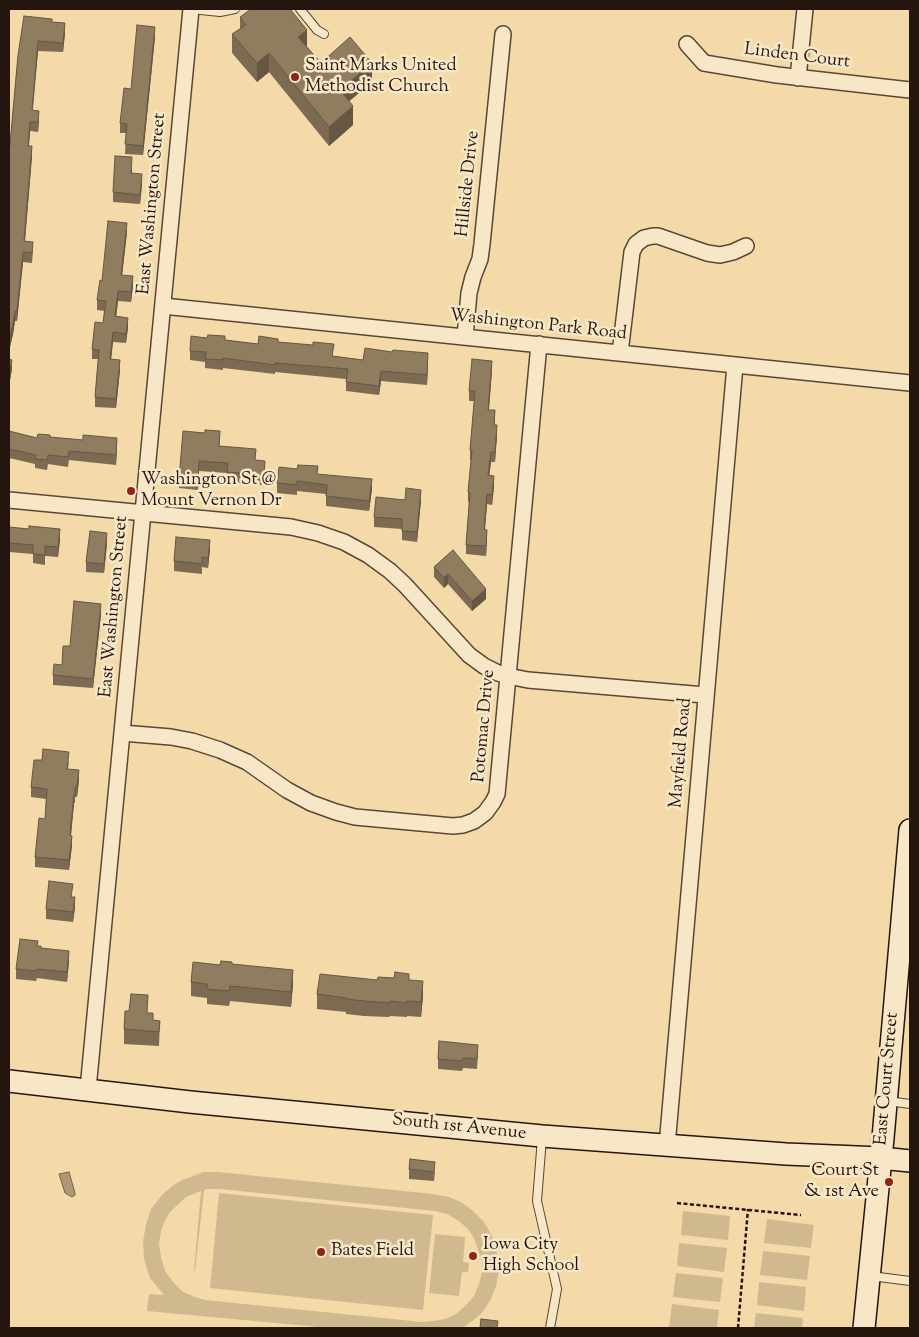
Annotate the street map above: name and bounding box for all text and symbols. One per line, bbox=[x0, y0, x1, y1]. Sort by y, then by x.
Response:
street label: Linden Court bbox=[743, 40, 851, 74]
place label: Saint Marks United Methodist Church bbox=[305, 56, 457, 98]
marker: Saint Marks United Methodist Church bbox=[289, 71, 301, 83]
street label: East Washington Street bbox=[134, 112, 172, 296]
street label: Hillside Drive bbox=[453, 130, 485, 238]
street label: Washington Park Road bbox=[448, 306, 628, 346]
place label: Washington St @ Mount Vernon Dr bbox=[141, 470, 282, 512]
marker: Washington St @ Mount Vernon Dr bbox=[125, 485, 137, 497]
street label: East Washington Street bbox=[96, 515, 134, 699]
street label: Potomac Drive bbox=[469, 669, 501, 783]
street label: Mayfield Road bbox=[666, 697, 698, 809]
street label: East Court Street bbox=[871, 1011, 905, 1147]
street label: South 1st Avenue bbox=[391, 1110, 527, 1146]
place label: Court St & 1st Ave bbox=[804, 1161, 879, 1204]
marker: Court St & 1st Ave bbox=[883, 1176, 895, 1188]
place label: Iowa City High School bbox=[483, 1235, 579, 1278]
place label: Bates Field bbox=[331, 1241, 414, 1263]
marker: Bates Field bbox=[315, 1246, 327, 1258]
marker: Iowa City High School bbox=[467, 1250, 479, 1262]

